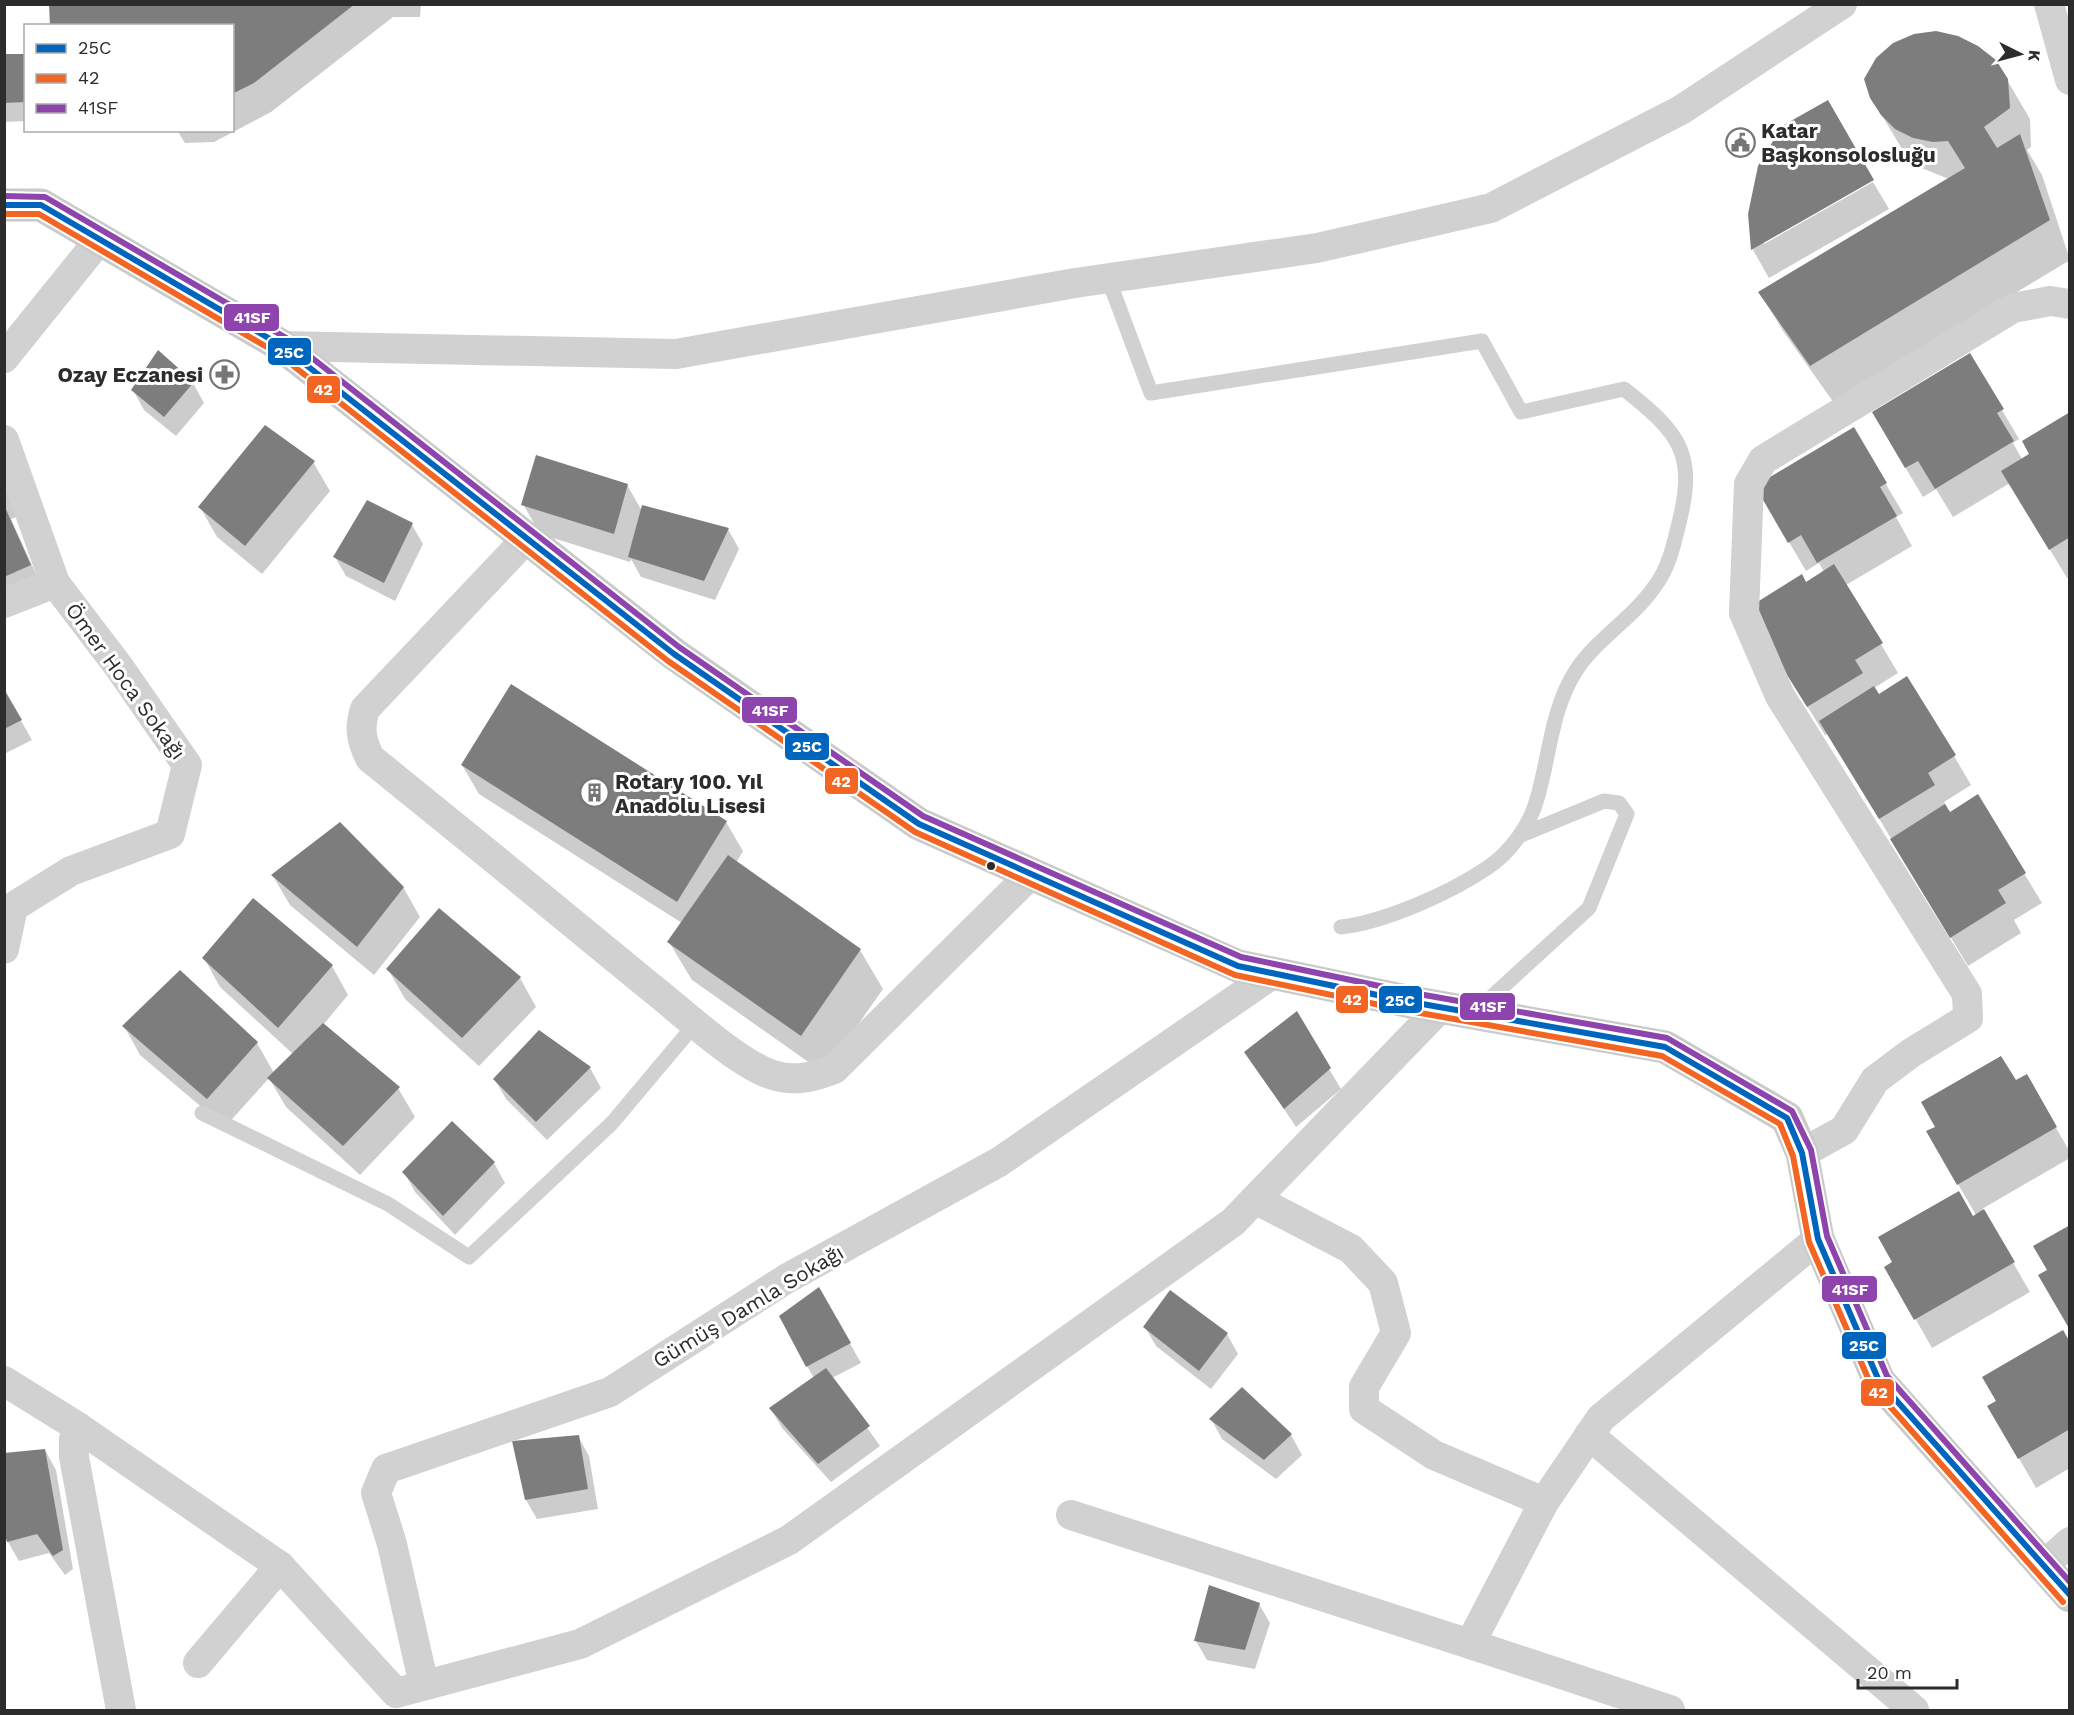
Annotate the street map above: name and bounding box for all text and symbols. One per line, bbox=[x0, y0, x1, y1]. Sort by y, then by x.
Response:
legend bbox=[24, 24, 234, 132]
north arrow bbox=[1990, 24, 2050, 84]
text: 25C bbox=[78, 37, 111, 58]
text: K bbox=[2024, 49, 2044, 62]
text: 42 bbox=[78, 67, 100, 88]
text: 41SF bbox=[78, 97, 118, 118]
place label: Katar Başkonsolosluğu bbox=[1761, 118, 1936, 167]
public building icon: Katar Başkonsolosluğu bbox=[1724, 126, 1756, 158]
line badge: 41SF bbox=[223, 303, 280, 332]
text: 41SF bbox=[234, 308, 271, 327]
line badge: 25C bbox=[267, 337, 312, 366]
text: 25C bbox=[274, 343, 304, 362]
pharmacy icon: Ozay Eczanesi bbox=[208, 358, 240, 390]
place label: Ozay Eczanesi bbox=[57, 362, 203, 387]
line badge: 42 bbox=[306, 375, 341, 404]
text: 42 bbox=[313, 380, 333, 399]
street label: Ömer Hoca Sokağı bbox=[61, 598, 191, 764]
line badge: 41SF bbox=[741, 696, 798, 724]
text: 41SF bbox=[752, 701, 789, 720]
line badge: 25C bbox=[784, 732, 830, 761]
text: 25C bbox=[792, 737, 822, 756]
line badge: 42 bbox=[824, 767, 859, 795]
place label: Rotary 100. Yıl Anadolu Lisesi bbox=[615, 769, 765, 818]
text: 42 bbox=[831, 772, 851, 791]
building icon: Rotary 100. Yıl Anadolu Lisesi bbox=[578, 777, 610, 809]
unlabelled marker bbox=[985, 860, 997, 872]
line badge: 42 bbox=[1335, 985, 1369, 1014]
line badge: 25C bbox=[1378, 985, 1423, 1014]
text: 42 bbox=[1342, 990, 1362, 1009]
text: 25C bbox=[1385, 991, 1415, 1010]
line badge: 41SF bbox=[1459, 992, 1516, 1021]
text: 41SF bbox=[1470, 997, 1507, 1016]
street label: Gümüş Damla Sokağı bbox=[648, 1239, 848, 1373]
line badge: 41SF bbox=[1821, 1275, 1878, 1303]
text: 41SF bbox=[1832, 1280, 1869, 1299]
line badge: 25C bbox=[1841, 1331, 1887, 1360]
text: 25C bbox=[1849, 1336, 1879, 1355]
line badge: 42 bbox=[1860, 1378, 1895, 1407]
text: 42 bbox=[1868, 1383, 1888, 1402]
scale bar bbox=[1858, 1652, 1957, 1690]
text: 20 m bbox=[1867, 1662, 1912, 1683]

